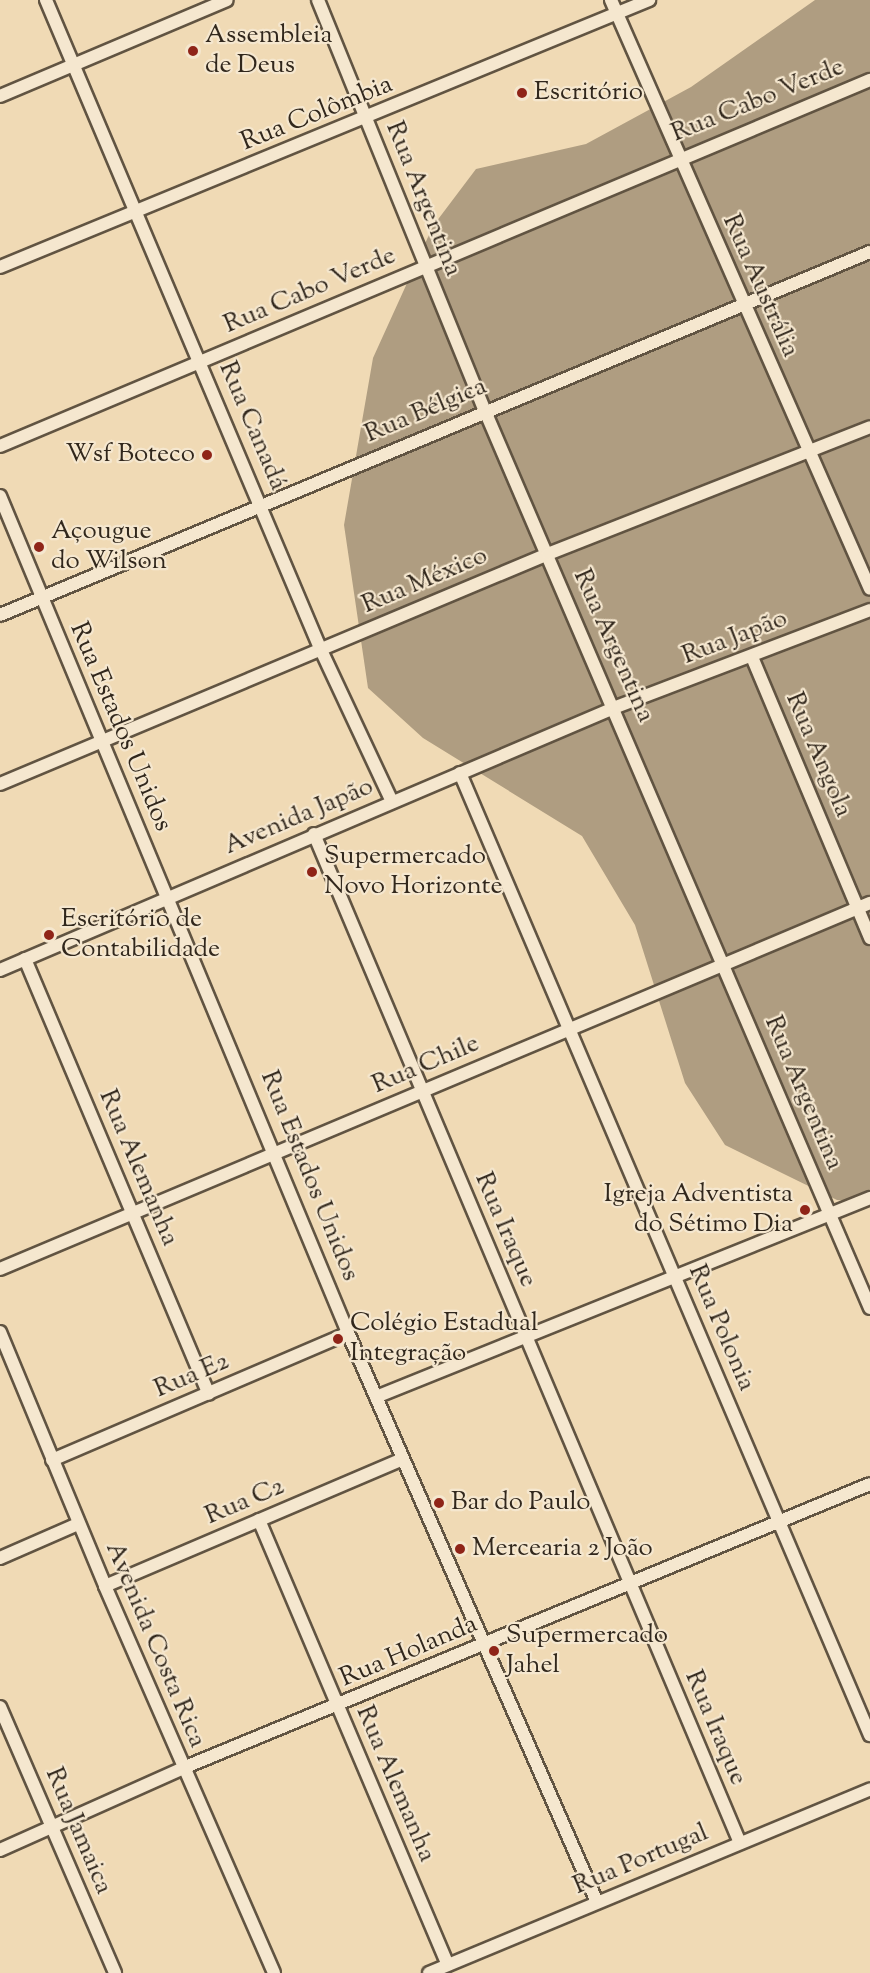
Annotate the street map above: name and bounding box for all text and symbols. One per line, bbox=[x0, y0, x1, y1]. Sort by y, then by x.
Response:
place label: Assembleia de Deus bbox=[205, 20, 332, 82]
marker: Assembleia de Deus bbox=[186, 44, 200, 58]
street label: Rua Cabo Verde bbox=[667, 52, 849, 150]
street label: Rua Colômbia bbox=[237, 69, 397, 159]
place label: Escritório bbox=[534, 77, 643, 109]
marker: Escritório bbox=[515, 86, 529, 100]
street label: Rua Argentina bbox=[378, 117, 468, 281]
street label: Rua Austrália bbox=[715, 210, 805, 362]
street label: Rua Cabo Verde bbox=[219, 241, 401, 341]
street label: Rua Canadá bbox=[211, 357, 293, 495]
street label: Rua Bélgica bbox=[360, 371, 492, 451]
place label: Wsf Boteco bbox=[65, 439, 195, 471]
marker: Wsf Boteco bbox=[200, 448, 214, 462]
place label: Açougue do Wilson bbox=[51, 516, 167, 578]
marker: Açougue do Wilson bbox=[32, 540, 46, 554]
street label: Rua México bbox=[358, 541, 492, 621]
street label: Rua Argentina bbox=[565, 565, 661, 727]
street label: Rua Japão bbox=[678, 604, 792, 672]
street label: Rua Estados Unidos bbox=[62, 618, 178, 836]
street label: Rua Angola bbox=[778, 688, 858, 822]
street label: Avenida Japão bbox=[220, 772, 378, 862]
place label: Supermercado Novo Horizonte bbox=[324, 841, 503, 903]
marker: Supermercado Novo Horizonte bbox=[305, 865, 319, 879]
place label: Escritório de Contabilidade bbox=[61, 904, 220, 966]
marker: Escritório de Contabilidade bbox=[42, 928, 56, 942]
street label: Rua Argentina bbox=[757, 1011, 849, 1175]
street label: Rua Chile bbox=[368, 1029, 484, 1101]
street label: Rua Estados Unidos bbox=[253, 1066, 365, 1286]
street label: Rua Alemanha bbox=[91, 1085, 185, 1251]
street label: Rua Iraque bbox=[467, 1168, 543, 1292]
place label: Igreja Adventista do Sétimo Dia bbox=[604, 1179, 793, 1240]
marker: Igreja Adventista do Sétimo Dia bbox=[798, 1203, 812, 1217]
street label: Rua Polonia bbox=[680, 1260, 762, 1396]
place label: Colégio Estadual Integração bbox=[350, 1308, 538, 1370]
marker: Colégio Estadual Integração bbox=[331, 1332, 345, 1346]
street label: Rua E2 bbox=[150, 1346, 234, 1406]
street label: Rua C2 bbox=[201, 1471, 289, 1533]
place label: Bar do Paulo bbox=[451, 1487, 591, 1519]
marker: Bar do Paulo bbox=[432, 1496, 446, 1510]
place label: Mercearia 2 João bbox=[472, 1533, 653, 1565]
street label: Avenida Costa Rica bbox=[98, 1538, 212, 1752]
marker: Mercearia 2 João bbox=[453, 1542, 467, 1556]
street label: Rua Holanda bbox=[336, 1609, 482, 1695]
place label: Supermercado Jahel bbox=[506, 1620, 668, 1682]
marker: Supermercado Jahel bbox=[487, 1644, 501, 1658]
street label: Rua Iraque bbox=[677, 1666, 753, 1790]
street label: Rua Alemanha bbox=[348, 1701, 442, 1867]
street label: Rua Jamaica bbox=[37, 1763, 119, 1899]
street label: Rua Portugal bbox=[569, 1818, 713, 1902]

